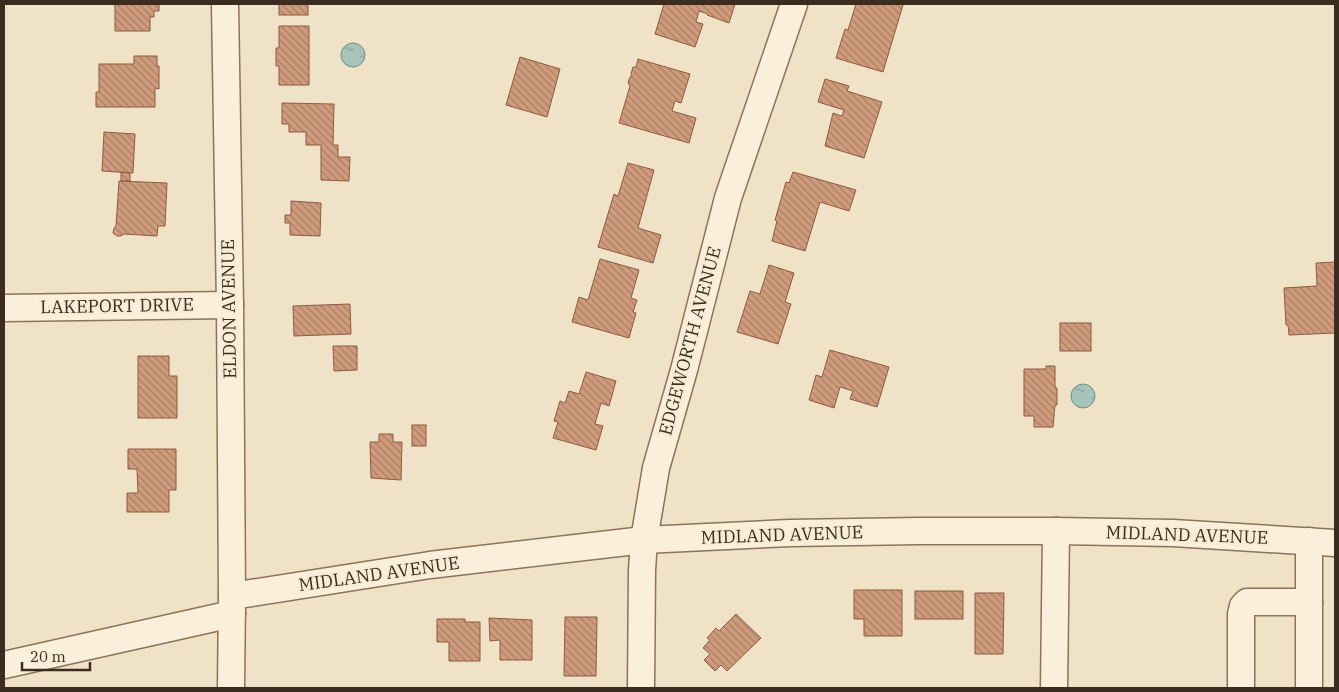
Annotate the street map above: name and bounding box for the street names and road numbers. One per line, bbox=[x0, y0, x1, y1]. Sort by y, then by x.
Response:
street label: ELDON AVENUE bbox=[216, 239, 241, 379]
street label: EDGEWORTH AVENUE bbox=[653, 244, 726, 438]
street label: LAKEPORT DRIVE bbox=[40, 293, 194, 318]
street label: MIDLAND AVENUE bbox=[700, 520, 864, 549]
street label: MIDLAND AVENUE bbox=[1105, 520, 1269, 549]
street label: MIDLAND AVENUE bbox=[297, 551, 461, 596]

